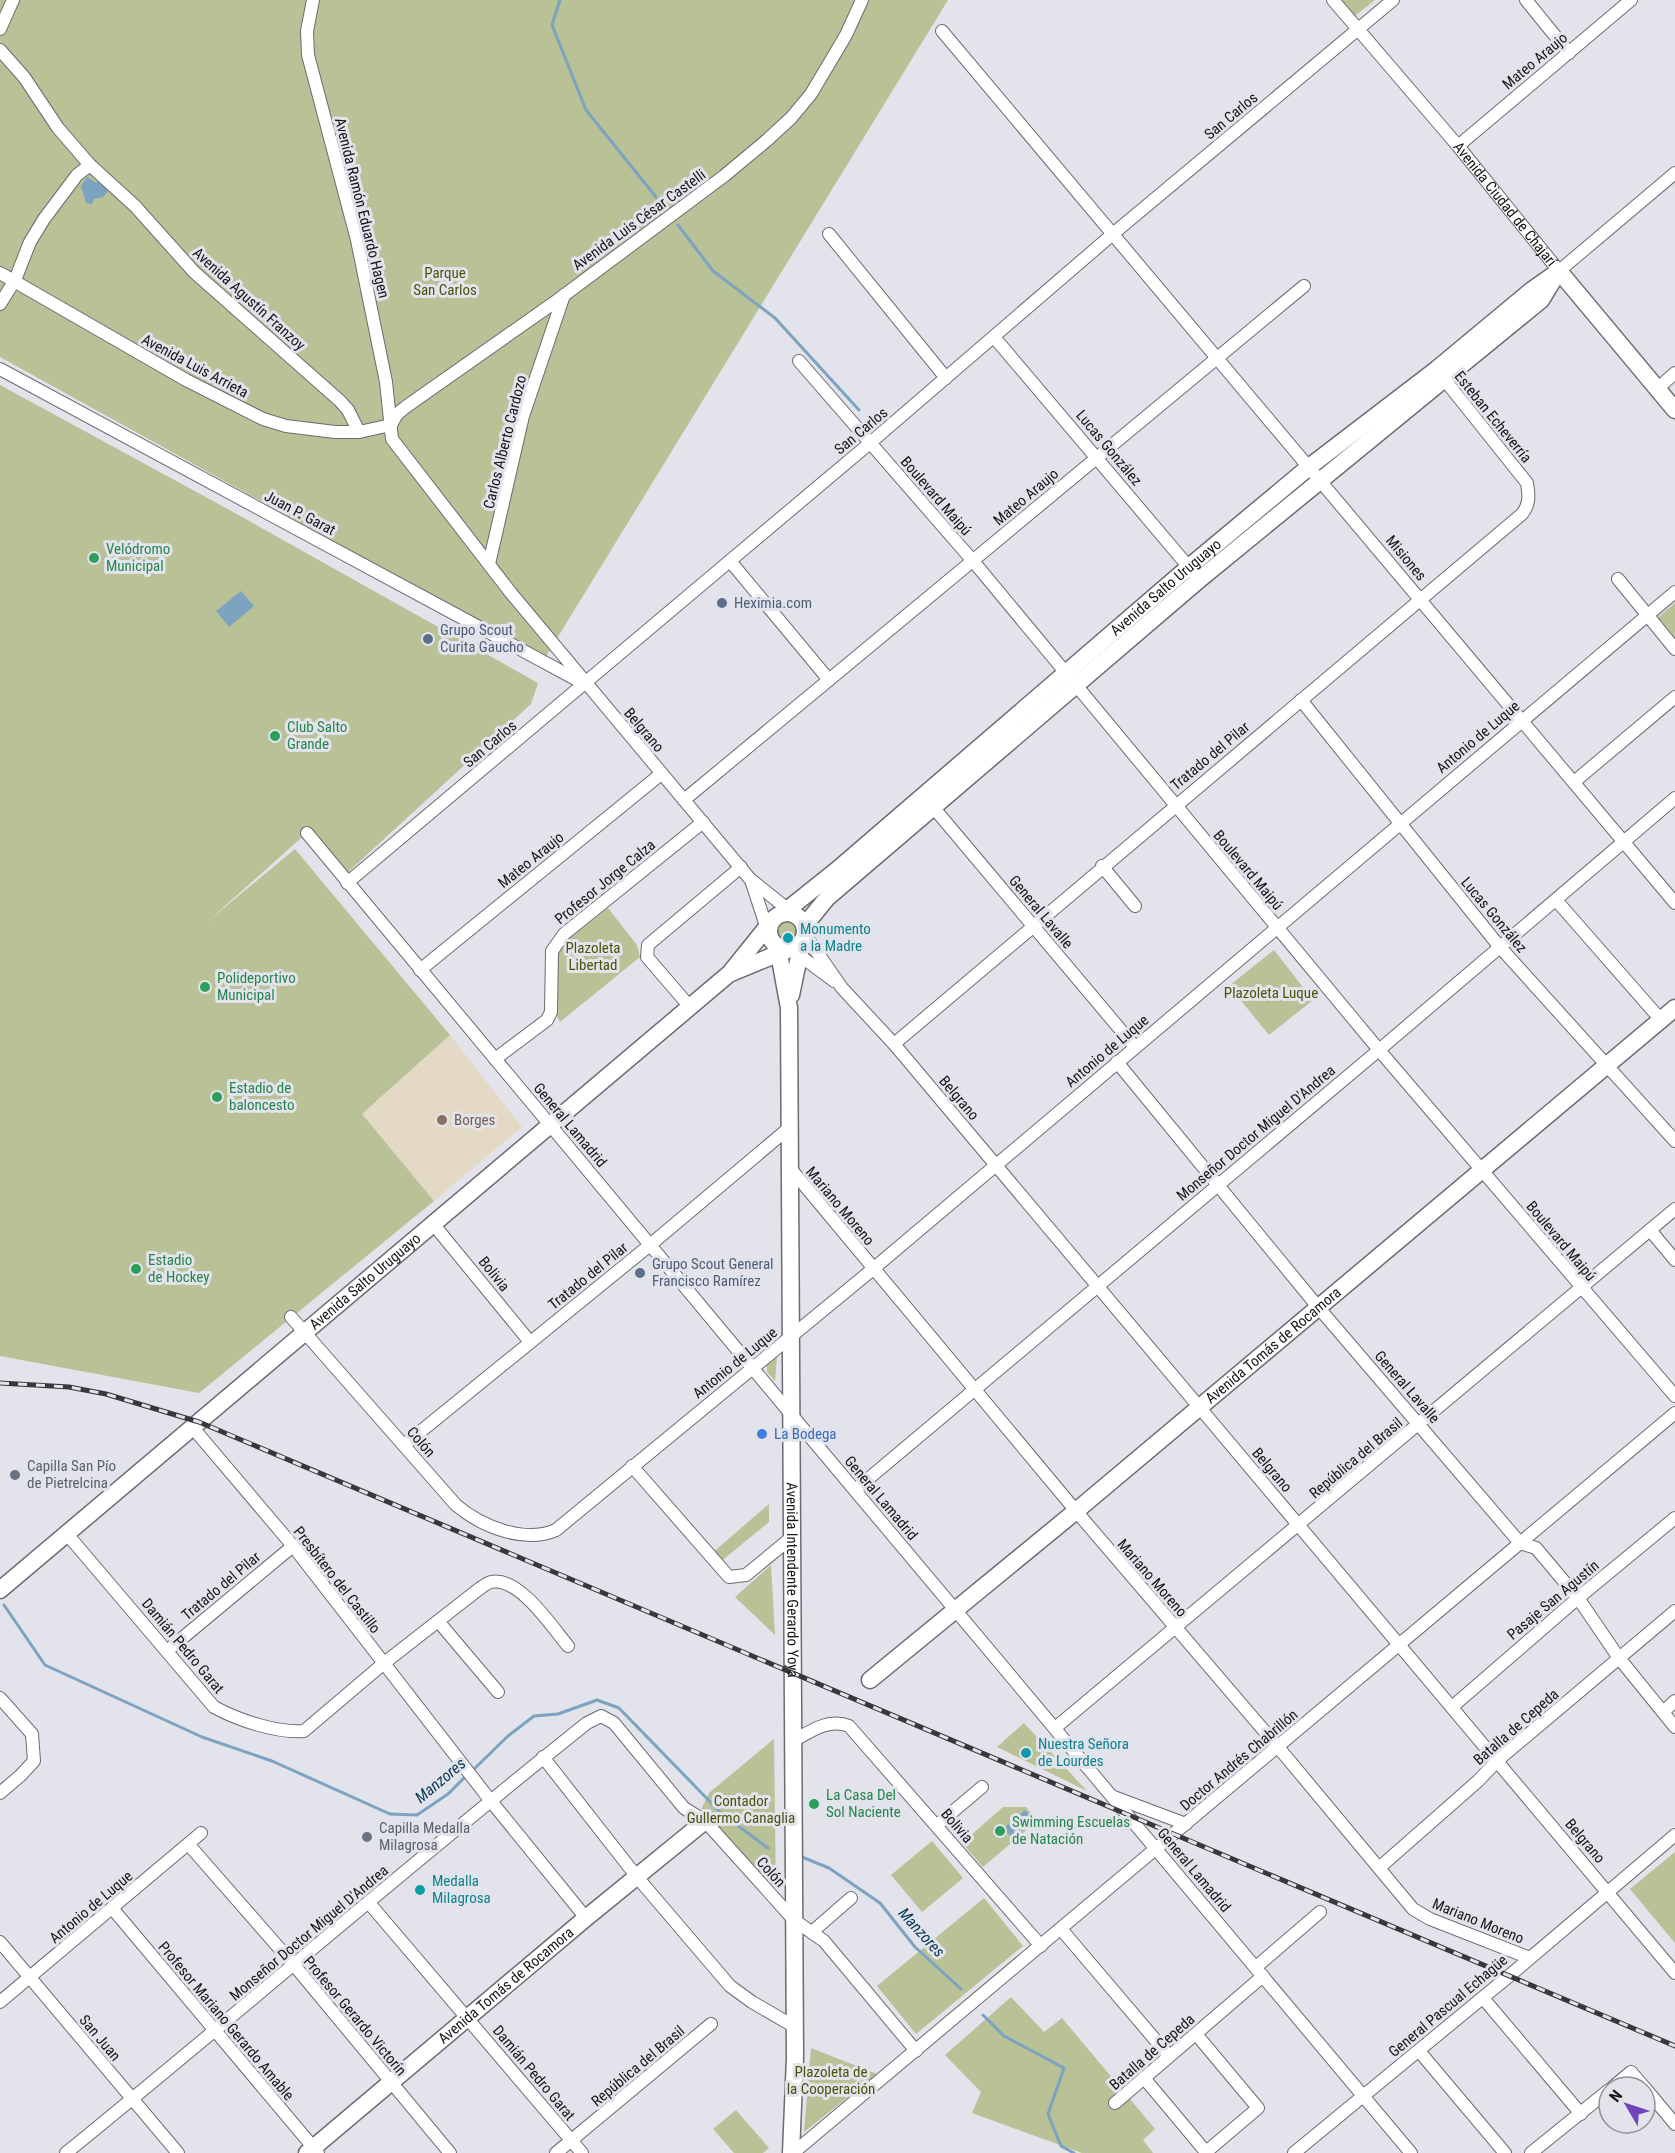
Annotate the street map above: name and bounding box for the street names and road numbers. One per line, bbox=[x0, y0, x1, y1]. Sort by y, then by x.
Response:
street label: Mateo Araujo bbox=[1499, 29, 1571, 93]
street label: San Carlos bbox=[1201, 89, 1261, 143]
street label: Avenida Ramón Eduardo Hagen bbox=[331, 116, 393, 300]
street label: Avenida Ciudad de Chajarí bbox=[1449, 138, 1562, 271]
street label: Avenida Luis César Castelli bbox=[569, 166, 709, 274]
street label: Avenida Agustín Franzoy bbox=[189, 244, 309, 354]
street label: Avenida Luis Arrieta bbox=[139, 330, 251, 402]
street label: Esteban Echeverría bbox=[1451, 368, 1535, 466]
street label: Carlos Alberto Cardozo bbox=[480, 373, 530, 511]
street label: San Carlos bbox=[831, 404, 891, 458]
street label: Lucas González bbox=[1072, 407, 1146, 489]
street label: Boulevard Maipú bbox=[897, 453, 975, 539]
street label: Mateo Araujo bbox=[990, 465, 1062, 529]
street label: Juan P. Garat bbox=[261, 487, 339, 539]
street label: Misiones bbox=[1382, 532, 1430, 584]
street label: Avenida Salto Uruguayo bbox=[1107, 535, 1225, 640]
street label: Antonio de Luque bbox=[1433, 697, 1523, 777]
street label: Belgrano bbox=[620, 704, 668, 756]
street label: San Carlos bbox=[460, 717, 520, 771]
street label: Tratado del Pilar bbox=[1167, 718, 1253, 794]
street label: Boulevard Maipú bbox=[1209, 826, 1287, 914]
street label: Mateo Araujo bbox=[495, 828, 567, 892]
street label: Profesor Jorge Calza bbox=[551, 836, 659, 928]
street label: General Lavalle bbox=[1005, 872, 1077, 952]
street label: Lucas González bbox=[1457, 874, 1531, 956]
street label: Antonio de Luque bbox=[1062, 1011, 1152, 1091]
street label: Monseñor Doctor Miguel D'Andrea bbox=[1173, 1061, 1339, 1205]
street label: Belgrano bbox=[935, 1072, 983, 1124]
street label: General Lamadrid bbox=[530, 1079, 610, 1171]
street label: Mariano Moreno bbox=[802, 1163, 878, 1249]
street label: Boulevard Maipú bbox=[1522, 1197, 1600, 1285]
street label: Avenida Salto Uruguayo bbox=[306, 1229, 424, 1333]
street label: Tratado del Pilar bbox=[545, 1238, 632, 1314]
street label: Bolivia bbox=[475, 1253, 513, 1295]
street label: Avenida Tomás de Rocamora bbox=[1202, 1283, 1345, 1407]
street label: Antonio de Luque bbox=[689, 1324, 781, 1402]
street label: General Lavalle bbox=[1371, 1347, 1443, 1427]
street label: República del Brasil bbox=[1306, 1414, 1406, 1502]
street label: Colón bbox=[403, 1423, 439, 1461]
street label: Belgrano bbox=[1248, 1444, 1296, 1496]
street label: General Lamadrid bbox=[841, 1452, 921, 1544]
street label: Avenida Intendente Gerardo Yoya bbox=[783, 1482, 802, 1678]
street label: Presbítero del Castillo bbox=[290, 1523, 384, 1637]
street label: Mariano Moreno bbox=[1113, 1535, 1191, 1621]
street label: Tratado del Pilar bbox=[178, 1548, 264, 1624]
street label: Pasaje San Agustín bbox=[1503, 1556, 1603, 1644]
street label: Damián Pedro Garat bbox=[138, 1595, 228, 1697]
street label: Batalla de Cepeda bbox=[1470, 1685, 1562, 1769]
street label: Doctor Andrés Chabrillón bbox=[1177, 1706, 1301, 1814]
street label: Bolivia bbox=[937, 1805, 977, 1847]
street label: Belgrano bbox=[1561, 1815, 1609, 1867]
street label: General Lamadrid bbox=[1154, 1824, 1234, 1916]
street label: Colón bbox=[753, 1853, 789, 1891]
street label: Monseñor Doctor Miguel D'Andrea bbox=[226, 1861, 392, 2005]
street label: Antonio de Luque bbox=[46, 1867, 136, 1947]
street label: Mariano Moreno bbox=[1430, 1894, 1526, 1948]
street label: Avenida Tomás de Rocamora bbox=[434, 1923, 577, 2048]
street label: Profesor Mariano Gerardo Amable bbox=[154, 1938, 298, 2104]
street label: General Pascual Echagüe bbox=[1385, 1951, 1511, 2061]
street label: Profesor Gerardo Victorín bbox=[300, 1953, 410, 2079]
street label: Batalla de Cepeda bbox=[1106, 2010, 1198, 2094]
street label: San Juan bbox=[76, 2011, 124, 2065]
street label: Damián Pedro Garat bbox=[489, 2022, 579, 2124]
street label: República del Brasil bbox=[588, 2022, 688, 2110]

